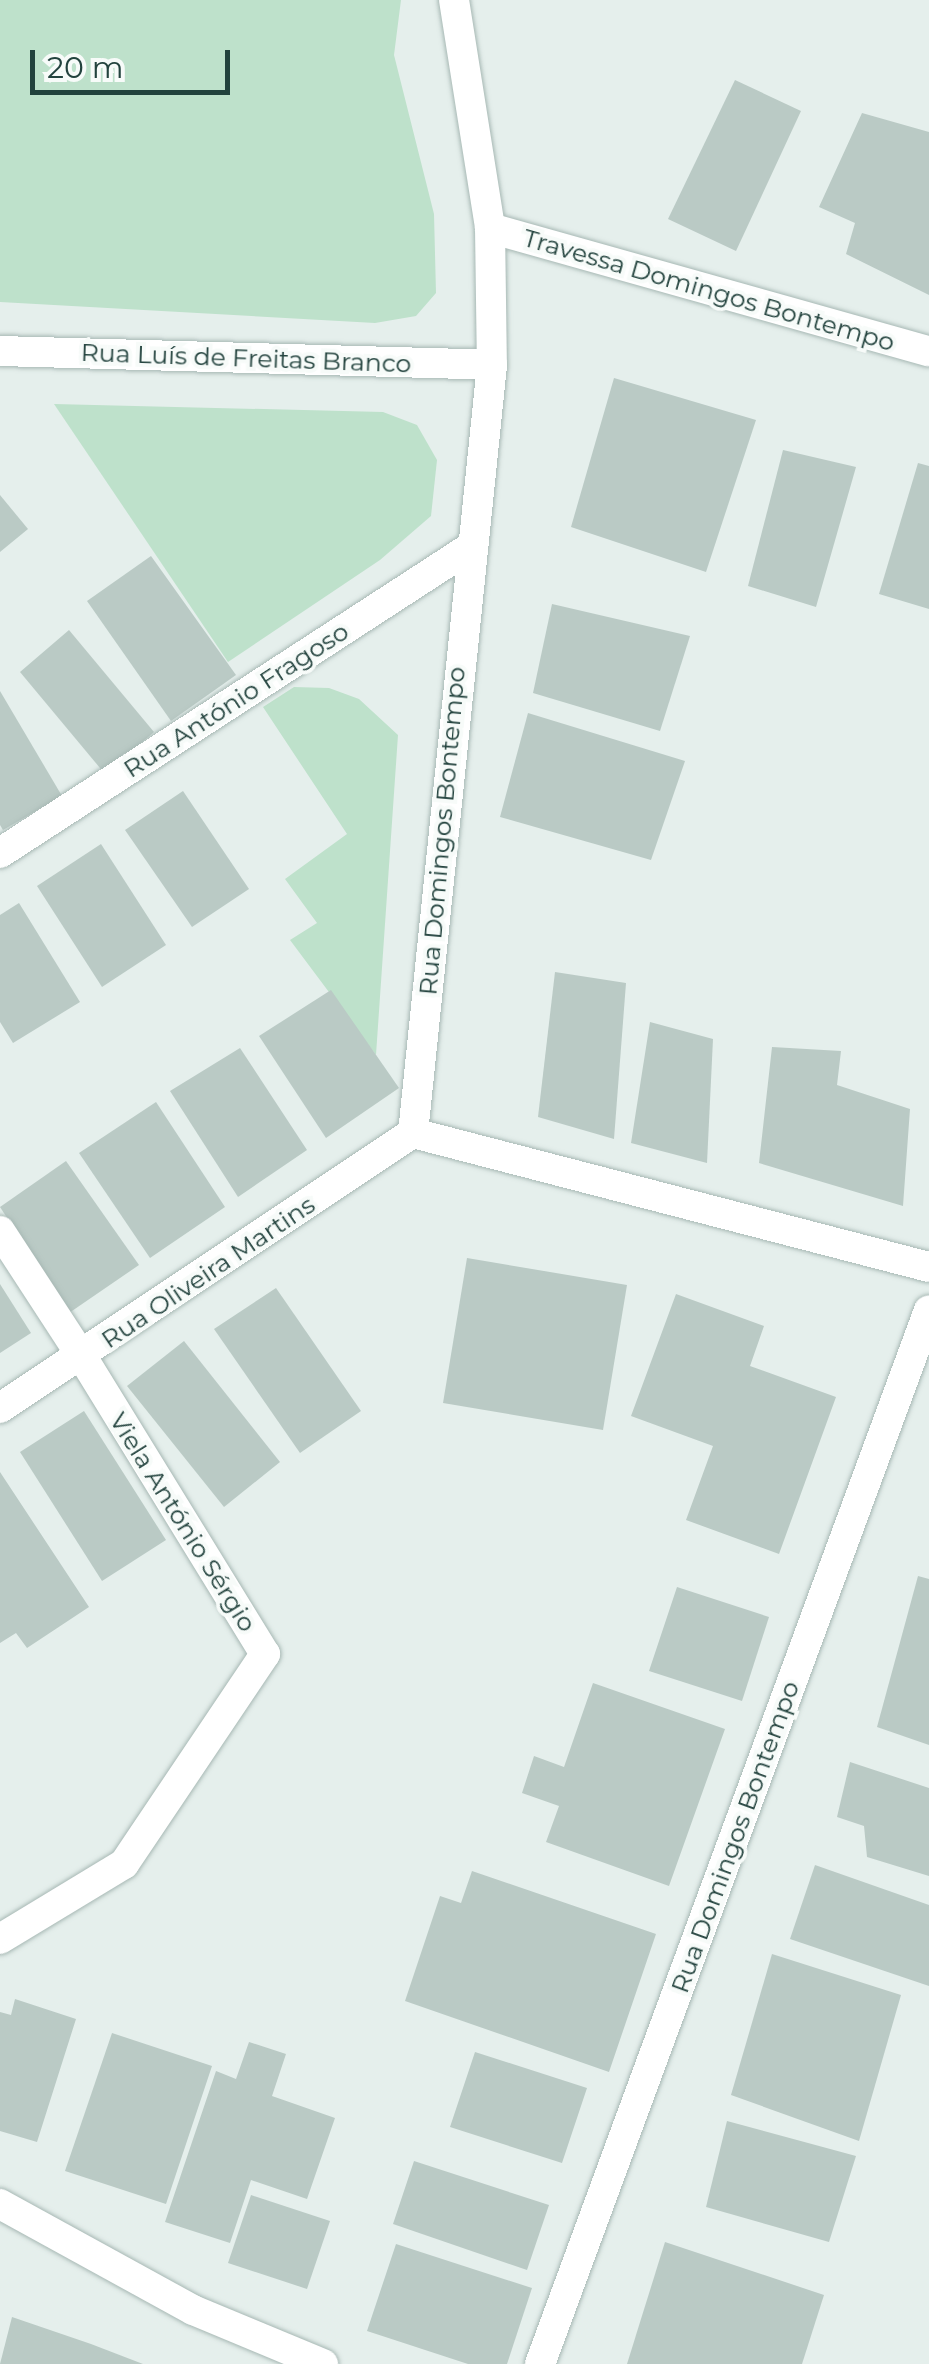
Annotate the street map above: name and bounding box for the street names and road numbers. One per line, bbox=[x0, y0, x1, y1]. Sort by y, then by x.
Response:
street label: Travessa Domingos Bontempo bbox=[520, 223, 898, 357]
street label: Rua Luís de Freitas Branco bbox=[80, 337, 412, 379]
street label: Rua António Fragoso bbox=[118, 616, 354, 784]
street label: Rua Domingos Bontempo bbox=[413, 666, 471, 996]
street label: Rua Oliveira Martins bbox=[96, 1189, 320, 1355]
street label: Viela António Sérgio bbox=[103, 1407, 263, 1637]
street label: Rua Domingos Bontempo bbox=[665, 1677, 805, 1997]

